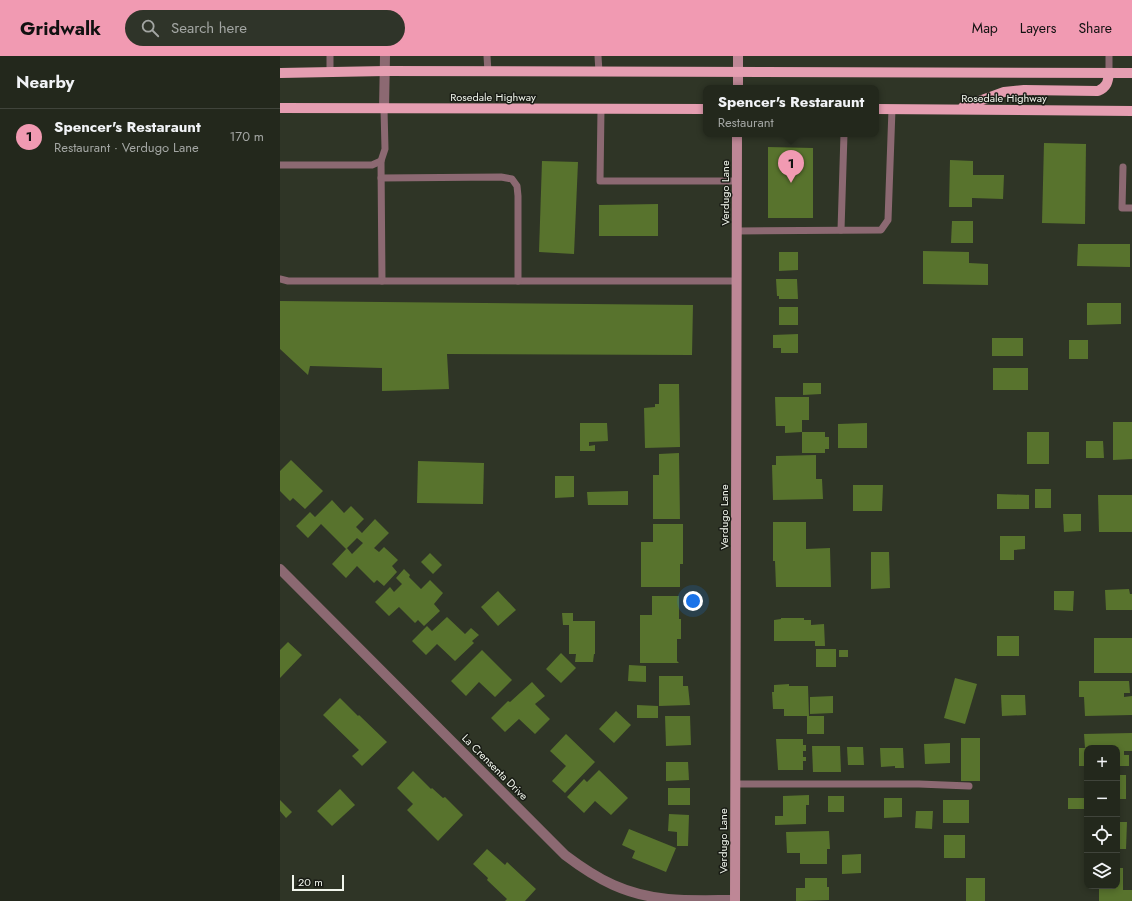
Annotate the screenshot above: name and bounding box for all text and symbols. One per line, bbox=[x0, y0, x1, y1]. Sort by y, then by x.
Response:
search box bbox=[125, 10, 405, 46]
text: Gridwalk bbox=[20, 15, 101, 42]
icon: search bbox=[139, 17, 161, 39]
text: Search here bbox=[171, 17, 247, 39]
text: Map bbox=[972, 18, 998, 38]
text: Layers bbox=[1020, 18, 1056, 38]
text: Share bbox=[1078, 18, 1112, 38]
text: Nearby bbox=[16, 70, 74, 94]
popup bbox=[703, 85, 879, 137]
street label: Rosedale Highway bbox=[450, 89, 536, 105]
street label: Rosedale Highway bbox=[961, 90, 1047, 106]
text: Spencer's Restaraunt bbox=[718, 91, 864, 113]
text: Restaurant bbox=[718, 113, 774, 132]
text: Spencer's Restaraunt bbox=[54, 116, 201, 138]
text: 1 bbox=[26, 127, 32, 146]
text: 170 m bbox=[229, 127, 264, 146]
text: Restaurant · Verdugo Lane bbox=[54, 138, 199, 157]
pin: 1 bbox=[778, 150, 804, 183]
street label: Verdugo Lane bbox=[717, 160, 733, 226]
street label: Verdugo Lane bbox=[716, 484, 732, 550]
your location bbox=[683, 591, 703, 611]
street label: La Crensenta Drive bbox=[458, 730, 532, 804]
map controls bbox=[1084, 745, 1120, 889]
button: + bbox=[1084, 745, 1120, 781]
button: − bbox=[1084, 781, 1120, 817]
street label: Verdugo Lane bbox=[715, 808, 731, 874]
button: locate bbox=[1084, 817, 1120, 853]
button: layers bbox=[1084, 853, 1120, 889]
scale bar bbox=[292, 873, 344, 892]
text: 20 m bbox=[298, 874, 323, 890]

